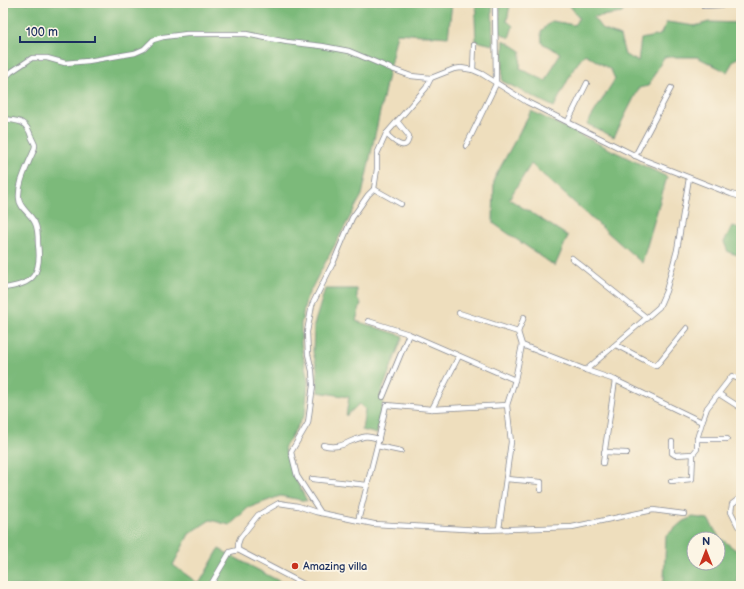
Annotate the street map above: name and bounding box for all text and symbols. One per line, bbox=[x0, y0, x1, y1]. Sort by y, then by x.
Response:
scale bar bbox=[20, 18, 95, 44]
text: 100 m bbox=[26, 25, 58, 40]
north arrow bbox=[686, 531, 726, 571]
text: N bbox=[702, 535, 710, 548]
place label: Amazing villa bbox=[303, 560, 367, 573]
marker: Amazing villa bbox=[290, 561, 300, 571]

